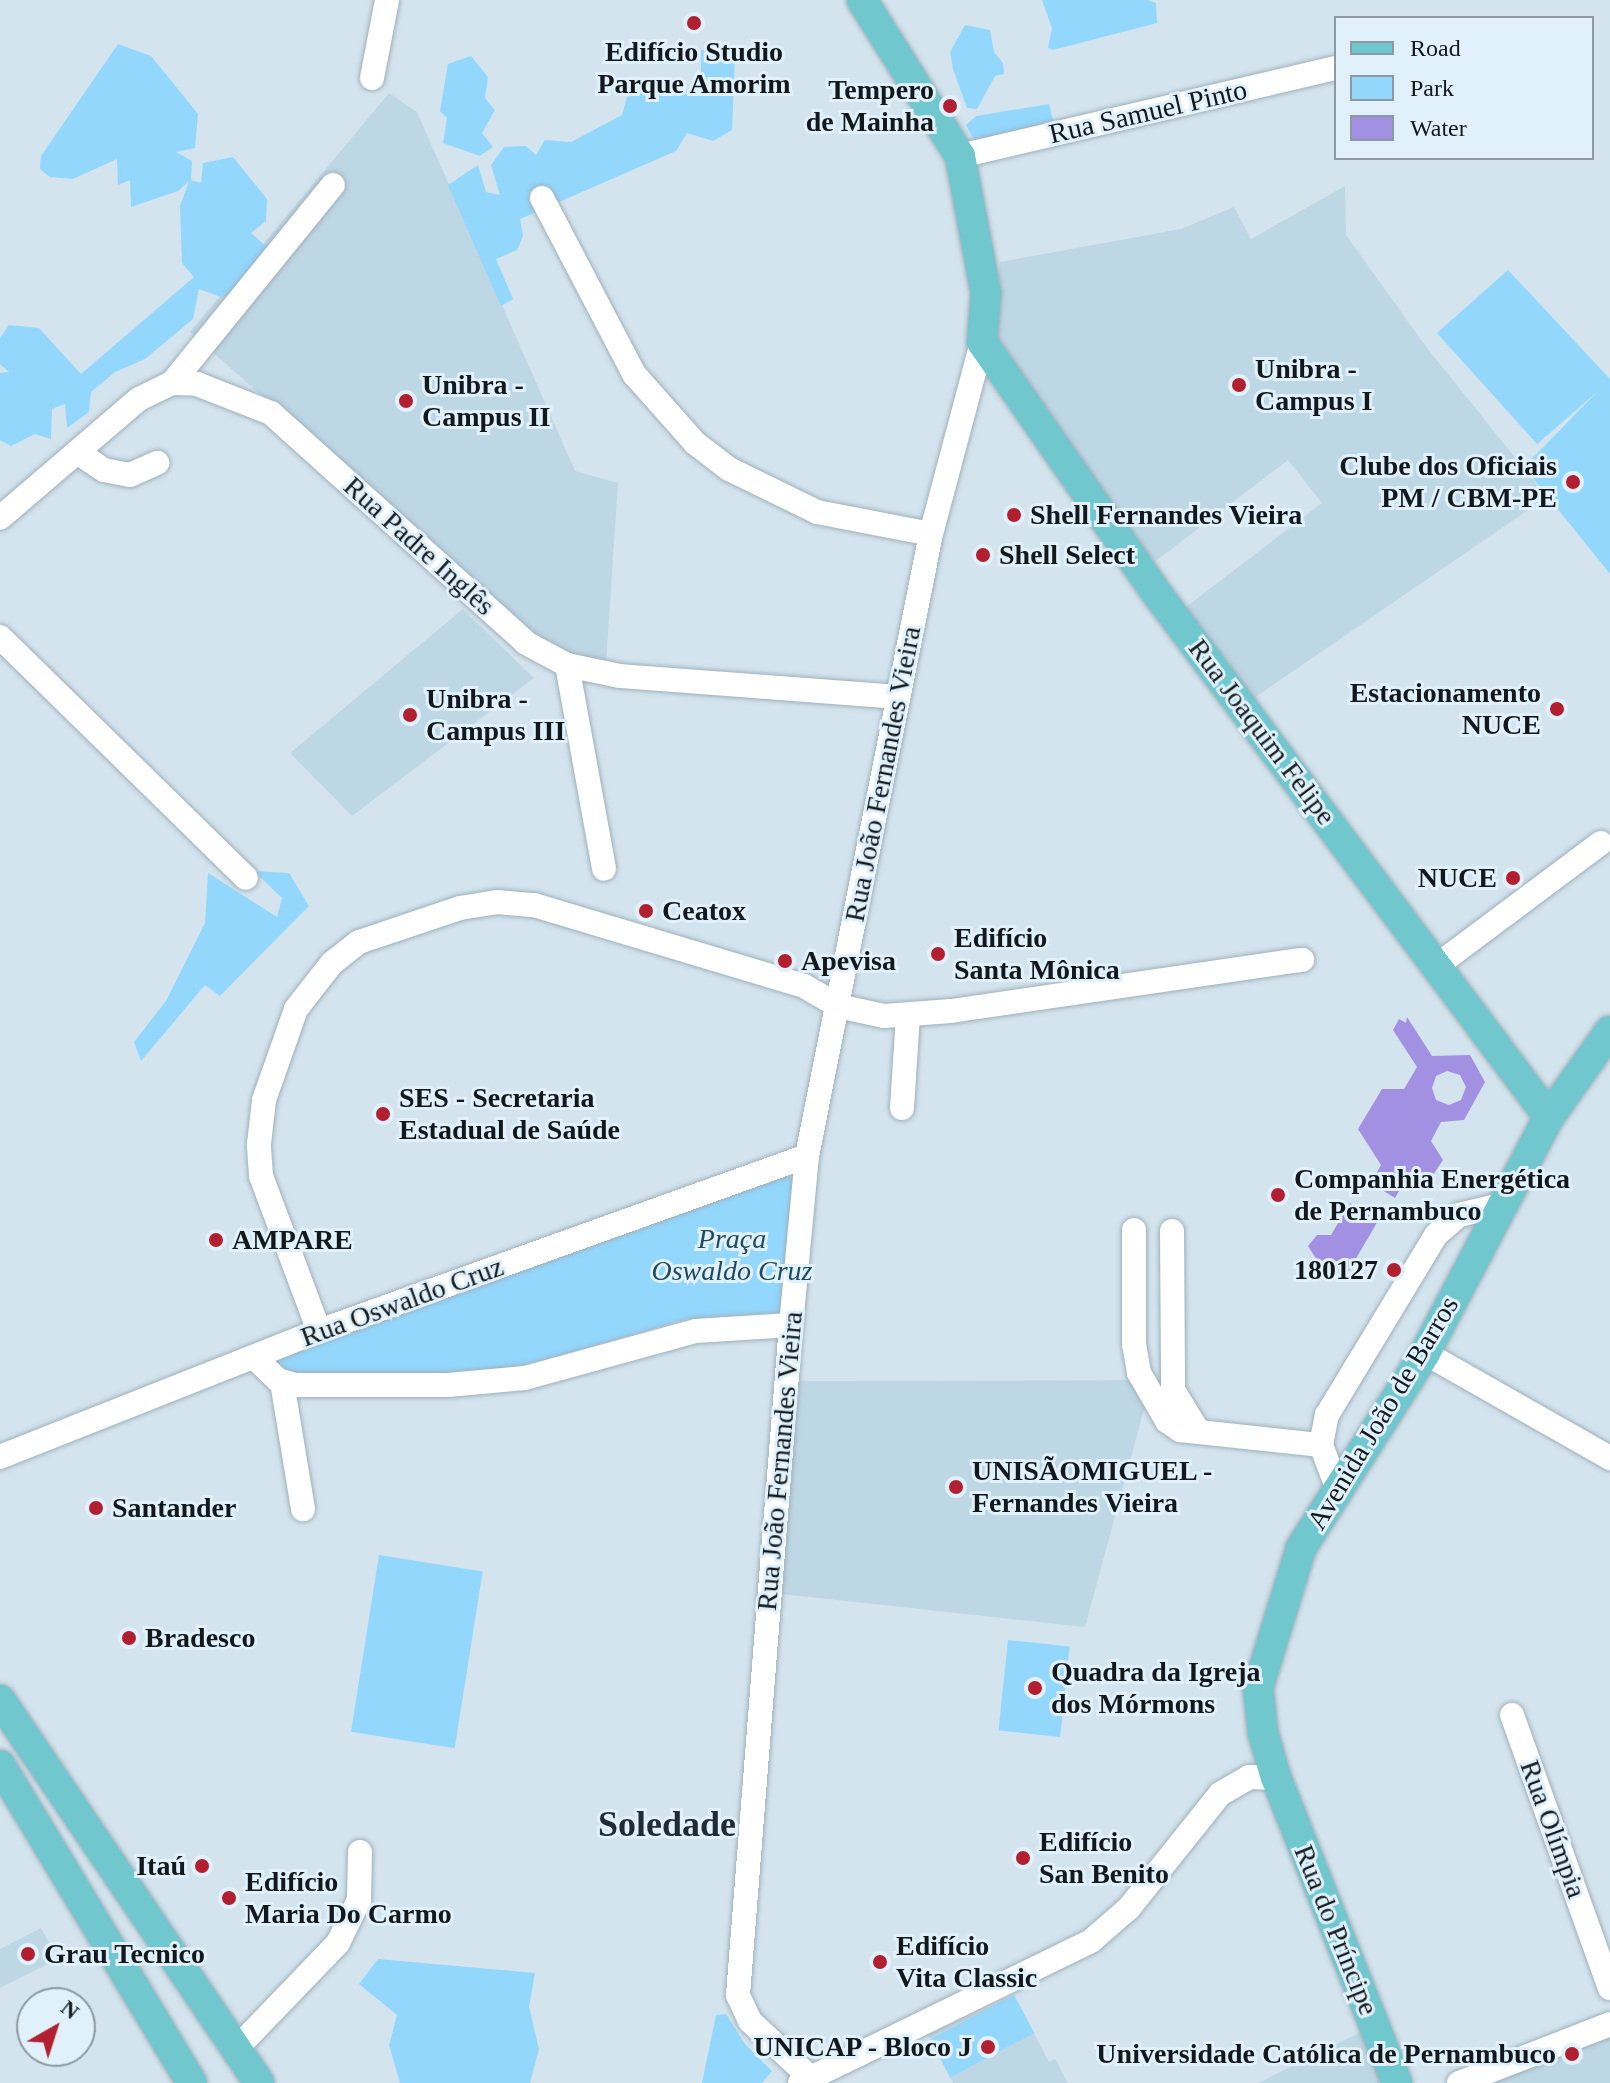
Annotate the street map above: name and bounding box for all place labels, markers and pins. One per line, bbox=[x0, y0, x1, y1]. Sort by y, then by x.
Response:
marker: Edifício Studio Parque Amorim bbox=[685, 14, 703, 32]
place label: Edifício Studio Parque Amorim bbox=[597, 35, 791, 101]
place label: Tempero de Mainha bbox=[806, 73, 934, 139]
marker: Tempero de Mainha bbox=[941, 97, 959, 115]
place label: Unibra - Campus I bbox=[1255, 352, 1372, 418]
place label: Unibra - Campus II bbox=[422, 368, 550, 434]
marker: Unibra - Campus I bbox=[1230, 376, 1248, 394]
marker: Unibra - Campus II bbox=[397, 392, 415, 410]
place label: Clube dos Oficiais PM / CBM-PE bbox=[1339, 449, 1557, 515]
marker: Clube dos Oficiais PM / CBM-PE bbox=[1564, 473, 1582, 491]
place label: Shell Fernandes Vieira bbox=[1030, 498, 1303, 532]
marker: Shell Fernandes Vieira bbox=[1005, 506, 1023, 524]
place label: Shell Select bbox=[999, 538, 1135, 572]
marker: Shell Select bbox=[974, 546, 992, 564]
place label: Estacionamento NUCE bbox=[1350, 676, 1541, 742]
place label: Unibra - Campus III bbox=[426, 682, 565, 748]
marker: Estacionamento NUCE bbox=[1548, 700, 1566, 718]
marker: Unibra - Campus III bbox=[401, 706, 419, 724]
place label: NUCE bbox=[1418, 861, 1497, 895]
marker: NUCE bbox=[1504, 869, 1522, 887]
place label: Ceatox bbox=[662, 894, 746, 928]
marker: Ceatox bbox=[637, 902, 655, 920]
place label: Edifício Santa Mônica bbox=[954, 921, 1120, 987]
place label: Apevisa bbox=[801, 944, 896, 978]
marker: Edifício Santa Mônica bbox=[929, 945, 947, 963]
marker: Apevisa bbox=[776, 952, 794, 970]
place label: SES - Secretaria Estadual de Saúde bbox=[399, 1081, 620, 1147]
marker: SES - Secretaria Estadual de Saúde bbox=[374, 1105, 392, 1123]
place label: Companhia Energética de Pernambuco bbox=[1294, 1162, 1570, 1228]
marker: Companhia Energética de Pernambuco bbox=[1269, 1186, 1287, 1204]
place label: AMPARE bbox=[232, 1223, 353, 1257]
marker: AMPARE bbox=[207, 1231, 225, 1249]
place label: 180127 bbox=[1294, 1253, 1378, 1287]
marker: 180127 bbox=[1385, 1261, 1403, 1279]
place label: UNISÃOMIGUEL - Fernandes Vieira bbox=[972, 1454, 1214, 1520]
marker: UNISÃOMIGUEL - Fernandes Vieira bbox=[947, 1478, 965, 1496]
place label: Santander bbox=[112, 1491, 236, 1525]
marker: Santander bbox=[87, 1499, 105, 1517]
place label: Bradesco bbox=[145, 1621, 255, 1655]
marker: Bradesco bbox=[120, 1629, 138, 1647]
place label: Quadra da Igreja dos Mórmons bbox=[1051, 1655, 1260, 1721]
marker: Quadra da Igreja dos Mórmons bbox=[1026, 1679, 1044, 1697]
place label: Edifício San Benito bbox=[1039, 1825, 1169, 1891]
place label: Itaú bbox=[136, 1849, 186, 1883]
marker: Edifício San Benito bbox=[1014, 1849, 1032, 1867]
marker: Itaú bbox=[193, 1857, 211, 1875]
place label: Edifício Maria Do Carmo bbox=[245, 1865, 452, 1931]
marker: Edifício Maria Do Carmo bbox=[220, 1889, 238, 1907]
place label: Edifício Vita Classic bbox=[896, 1929, 1037, 1995]
place label: Grau Tecnico bbox=[44, 1937, 206, 1971]
marker: Grau Tecnico bbox=[19, 1945, 37, 1963]
marker: Edifício Vita Classic bbox=[871, 1953, 889, 1971]
place label: UNICAP - Bloco J bbox=[752, 2030, 972, 2064]
place label: Universidade Católica de Pernambuco bbox=[1096, 2037, 1556, 2071]
marker: UNICAP - Bloco J bbox=[979, 2038, 997, 2056]
marker: Universidade Católica de Pernambuco bbox=[1563, 2045, 1581, 2063]

